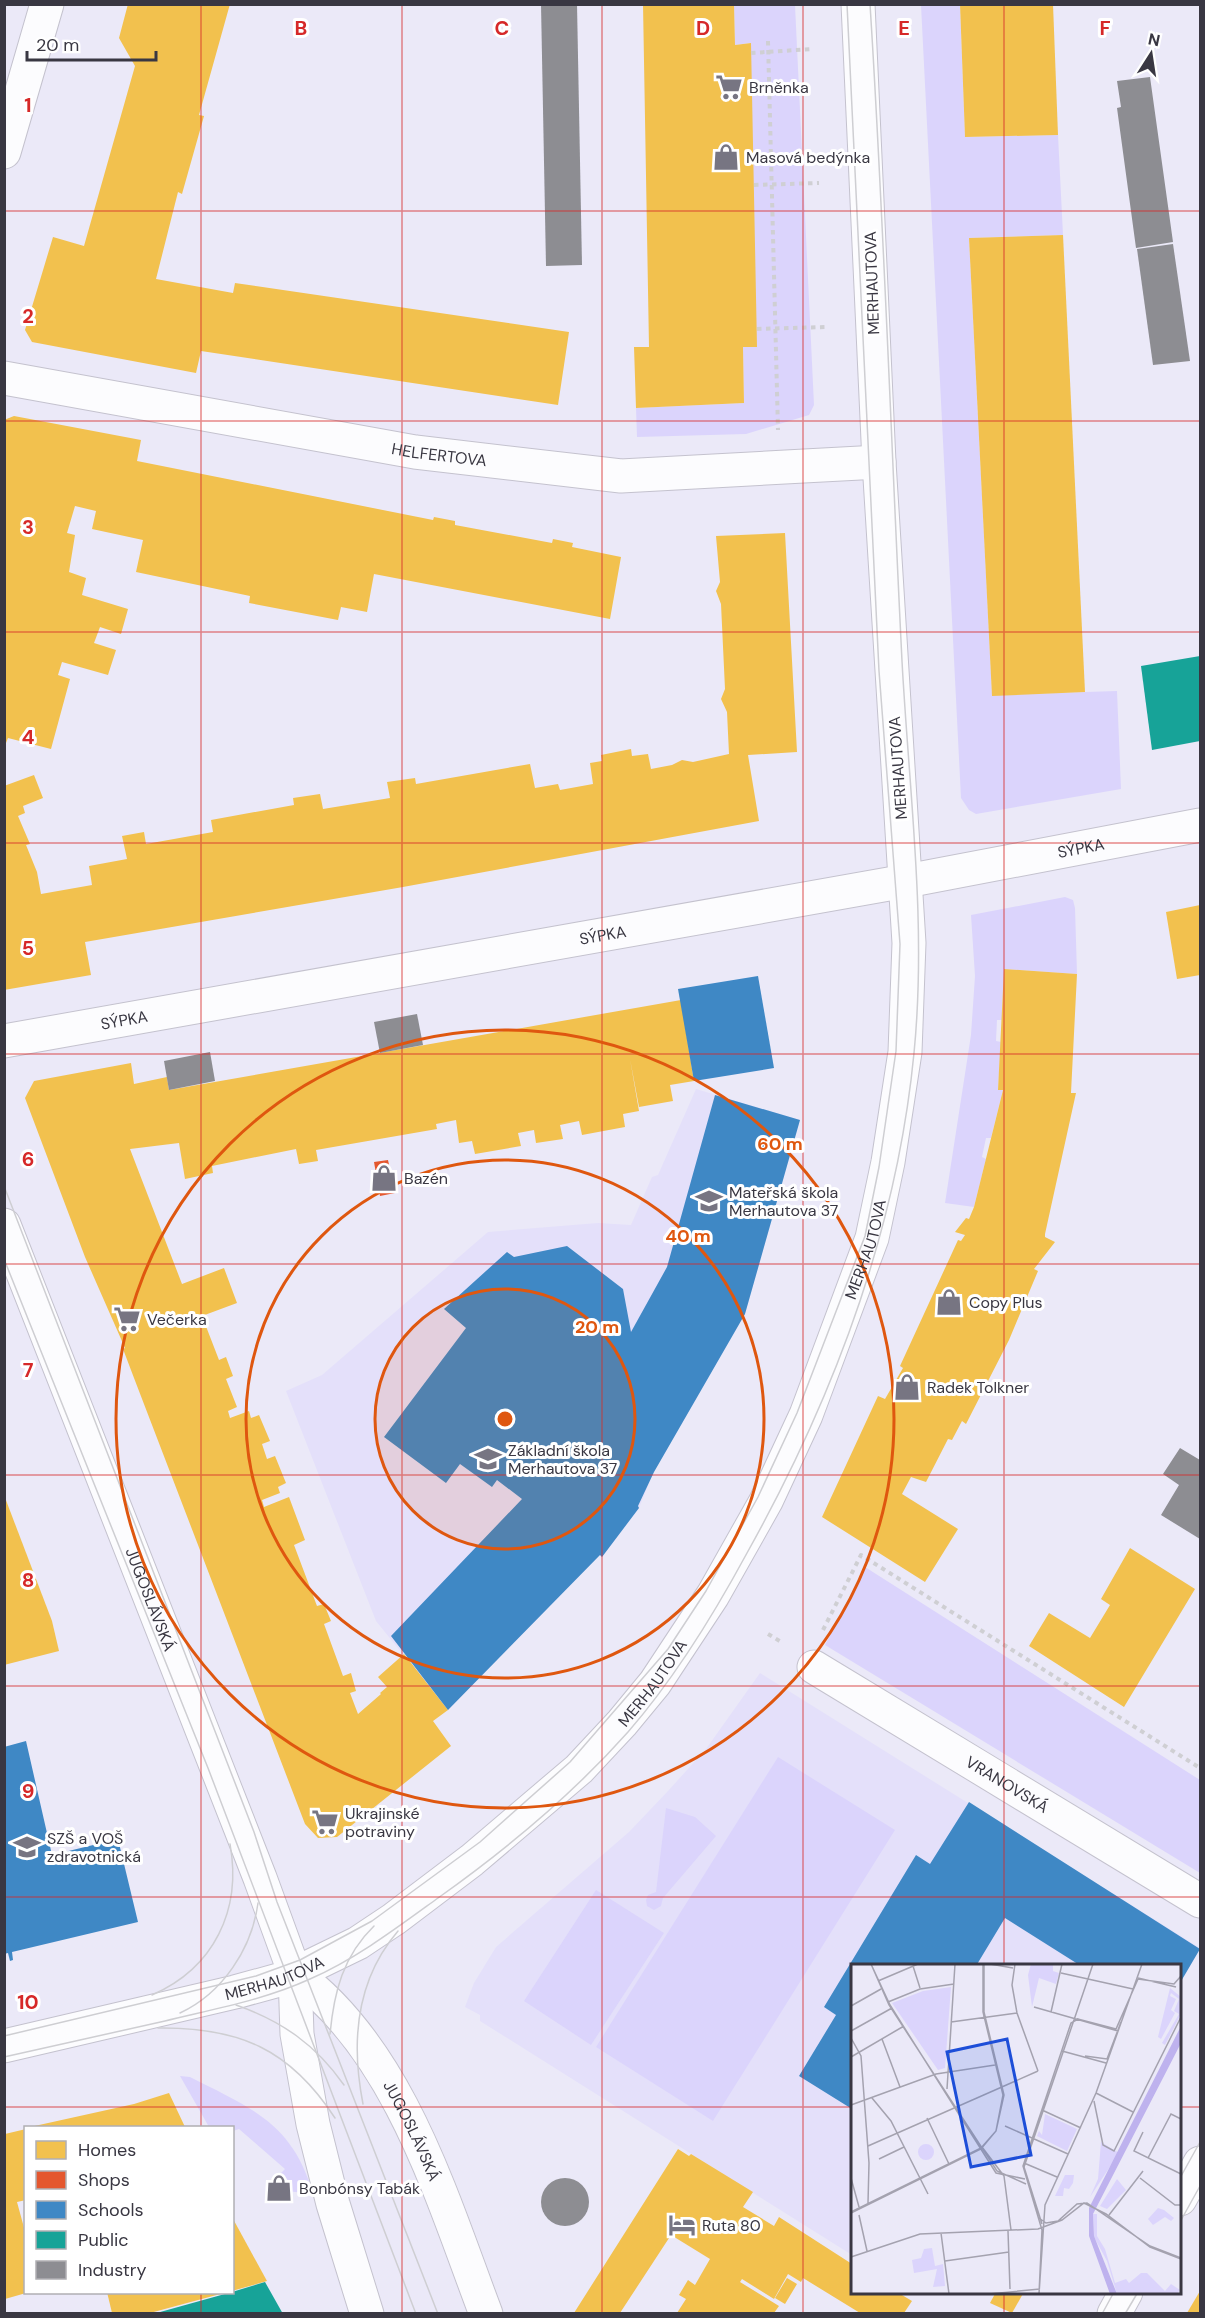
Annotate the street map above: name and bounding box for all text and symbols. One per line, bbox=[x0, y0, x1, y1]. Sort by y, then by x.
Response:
text: B bbox=[295, 15, 307, 41]
text: C bbox=[495, 15, 509, 41]
text: D bbox=[696, 15, 710, 41]
text: E bbox=[898, 15, 910, 41]
text: F bbox=[1099, 15, 1111, 41]
scale bar bbox=[27, 24, 156, 62]
north arrow bbox=[1121, 24, 1181, 84]
text: N bbox=[1146, 28, 1162, 51]
text: 20 m bbox=[36, 33, 79, 57]
supermarket icon: Brněnka bbox=[714, 72, 744, 102]
place label: Brněnka bbox=[749, 77, 809, 98]
text: 1 bbox=[24, 92, 32, 118]
shop icon: Masová bedýnka bbox=[711, 142, 741, 172]
place label: Masová bedýnka bbox=[746, 147, 870, 168]
street label: MERHAUTOVA bbox=[860, 230, 884, 335]
text: 2 bbox=[22, 303, 34, 329]
street label: HELFERTOVA bbox=[390, 438, 488, 471]
text: 3 bbox=[22, 514, 34, 540]
street label: MERHAUTOVA bbox=[884, 715, 912, 820]
text: 4 bbox=[22, 724, 35, 750]
street label: SÝPKA bbox=[1056, 833, 1106, 863]
street label: SÝPKA bbox=[577, 920, 628, 949]
text: 5 bbox=[22, 935, 34, 961]
street label: SÝPKA bbox=[99, 1005, 150, 1034]
text: 60 m bbox=[757, 1132, 803, 1156]
text: 6 bbox=[22, 1146, 34, 1172]
shop icon: Bazén bbox=[369, 1163, 399, 1193]
place label: Bazén bbox=[404, 1168, 448, 1189]
place label: Mateřská škola Merhautova 37 bbox=[729, 1182, 838, 1221]
school or university icon: Mateřská škola Merhautova 37 bbox=[694, 1186, 724, 1216]
street label: MERHAUTOVA bbox=[840, 1197, 890, 1302]
text: 40 m bbox=[665, 1224, 711, 1248]
shop icon: Copy Plus bbox=[934, 1287, 964, 1317]
place label: Copy Plus bbox=[969, 1292, 1043, 1313]
supermarket icon: Večerka bbox=[112, 1304, 142, 1334]
place label: Večerka bbox=[147, 1309, 207, 1330]
text: 20 m bbox=[575, 1315, 619, 1339]
text: 7 bbox=[23, 1357, 34, 1383]
shop icon: Radek Tolkner bbox=[892, 1372, 922, 1402]
place label: Radek Tolkner bbox=[927, 1377, 1029, 1398]
centre of rings bbox=[495, 1409, 515, 1429]
place label: Základní škola Merhautova 37 bbox=[508, 1440, 617, 1479]
school or university icon: Základní škola Merhautova 37 bbox=[473, 1444, 503, 1474]
street label: JUGOSLÁVSKÁ bbox=[121, 1545, 181, 1654]
text: 8 bbox=[22, 1567, 34, 1593]
street label: MERHAUTOVA bbox=[613, 1635, 692, 1731]
street label: VRANOVSKÁ bbox=[962, 1751, 1053, 1818]
text: 9 bbox=[22, 1778, 34, 1804]
place label: Ukrajinské potraviny bbox=[345, 1803, 420, 1842]
supermarket icon: Ukrajinské potraviny bbox=[310, 1807, 340, 1837]
place label: SZŠ a VOŠ zdravotnická bbox=[47, 1828, 141, 1867]
school or university icon: SZŠ a VOŠ zdravotnická bbox=[12, 1832, 42, 1862]
street label: MERHAUTOVA bbox=[223, 1951, 328, 2005]
inset map bbox=[851, 1964, 1181, 2294]
text: 10 bbox=[17, 1989, 39, 2015]
street label: JUGOSLÁVSKÁ bbox=[379, 2077, 445, 2185]
legend bbox=[24, 2126, 234, 2294]
text: Homes bbox=[78, 2138, 136, 2162]
text: Shops bbox=[78, 2168, 130, 2192]
shop icon: Bonbónsy Tabák bbox=[264, 2173, 294, 2203]
place label: Bonbónsy Tabák bbox=[299, 2178, 420, 2199]
text: Schools bbox=[78, 2198, 143, 2222]
hotel icon: Ruta 80 bbox=[667, 2210, 697, 2240]
place label: Ruta 80 bbox=[702, 2215, 761, 2236]
text: Public bbox=[78, 2228, 129, 2252]
text: Industry bbox=[78, 2258, 147, 2282]

